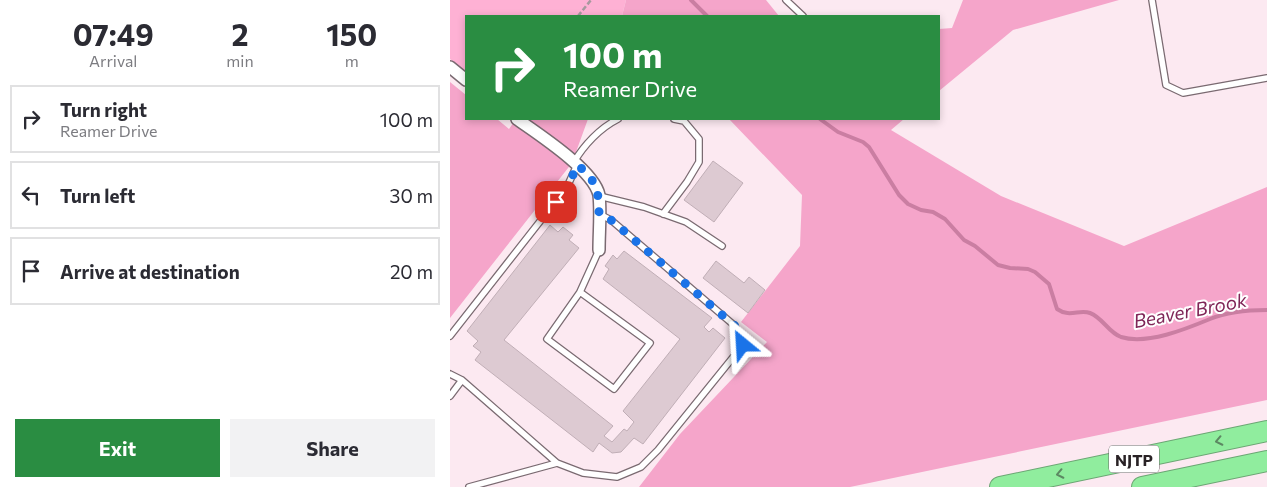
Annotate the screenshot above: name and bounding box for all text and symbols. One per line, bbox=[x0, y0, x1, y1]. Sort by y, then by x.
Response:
text: 07:49 bbox=[73, 15, 154, 52]
text: 2 bbox=[231, 15, 249, 52]
text: 150 bbox=[326, 15, 377, 52]
text: 100 m bbox=[563, 32, 663, 75]
icon: right bbox=[480, 35, 545, 100]
text: Arrival bbox=[89, 51, 137, 70]
text: min bbox=[226, 51, 254, 70]
text: m bbox=[345, 51, 359, 70]
text: Reamer Drive bbox=[563, 75, 697, 102]
text: Turn right bbox=[60, 98, 147, 121]
icon: right bbox=[17, 105, 45, 133]
text: 100 m bbox=[380, 108, 433, 131]
text: Reamer Drive bbox=[60, 121, 158, 140]
icon: left bbox=[17, 181, 45, 209]
pin bbox=[535, 181, 577, 223]
text: Turn left bbox=[60, 184, 135, 207]
text: 30 m bbox=[390, 184, 433, 207]
icon: arrive bbox=[542, 188, 570, 216]
icon: arrive bbox=[17, 257, 45, 285]
text: Arrive at destination bbox=[60, 260, 240, 283]
text: 20 m bbox=[390, 260, 433, 283]
water label: Beaver Brook bbox=[1131, 288, 1249, 332]
position arrow bbox=[716, 318, 768, 370]
button: Exit bbox=[15, 419, 220, 477]
button: Share bbox=[230, 419, 435, 477]
one-way arrow bbox=[1215, 435, 1224, 446]
road number: NJTP bbox=[1109, 446, 1159, 472]
one-way arrow bbox=[1056, 469, 1065, 479]

